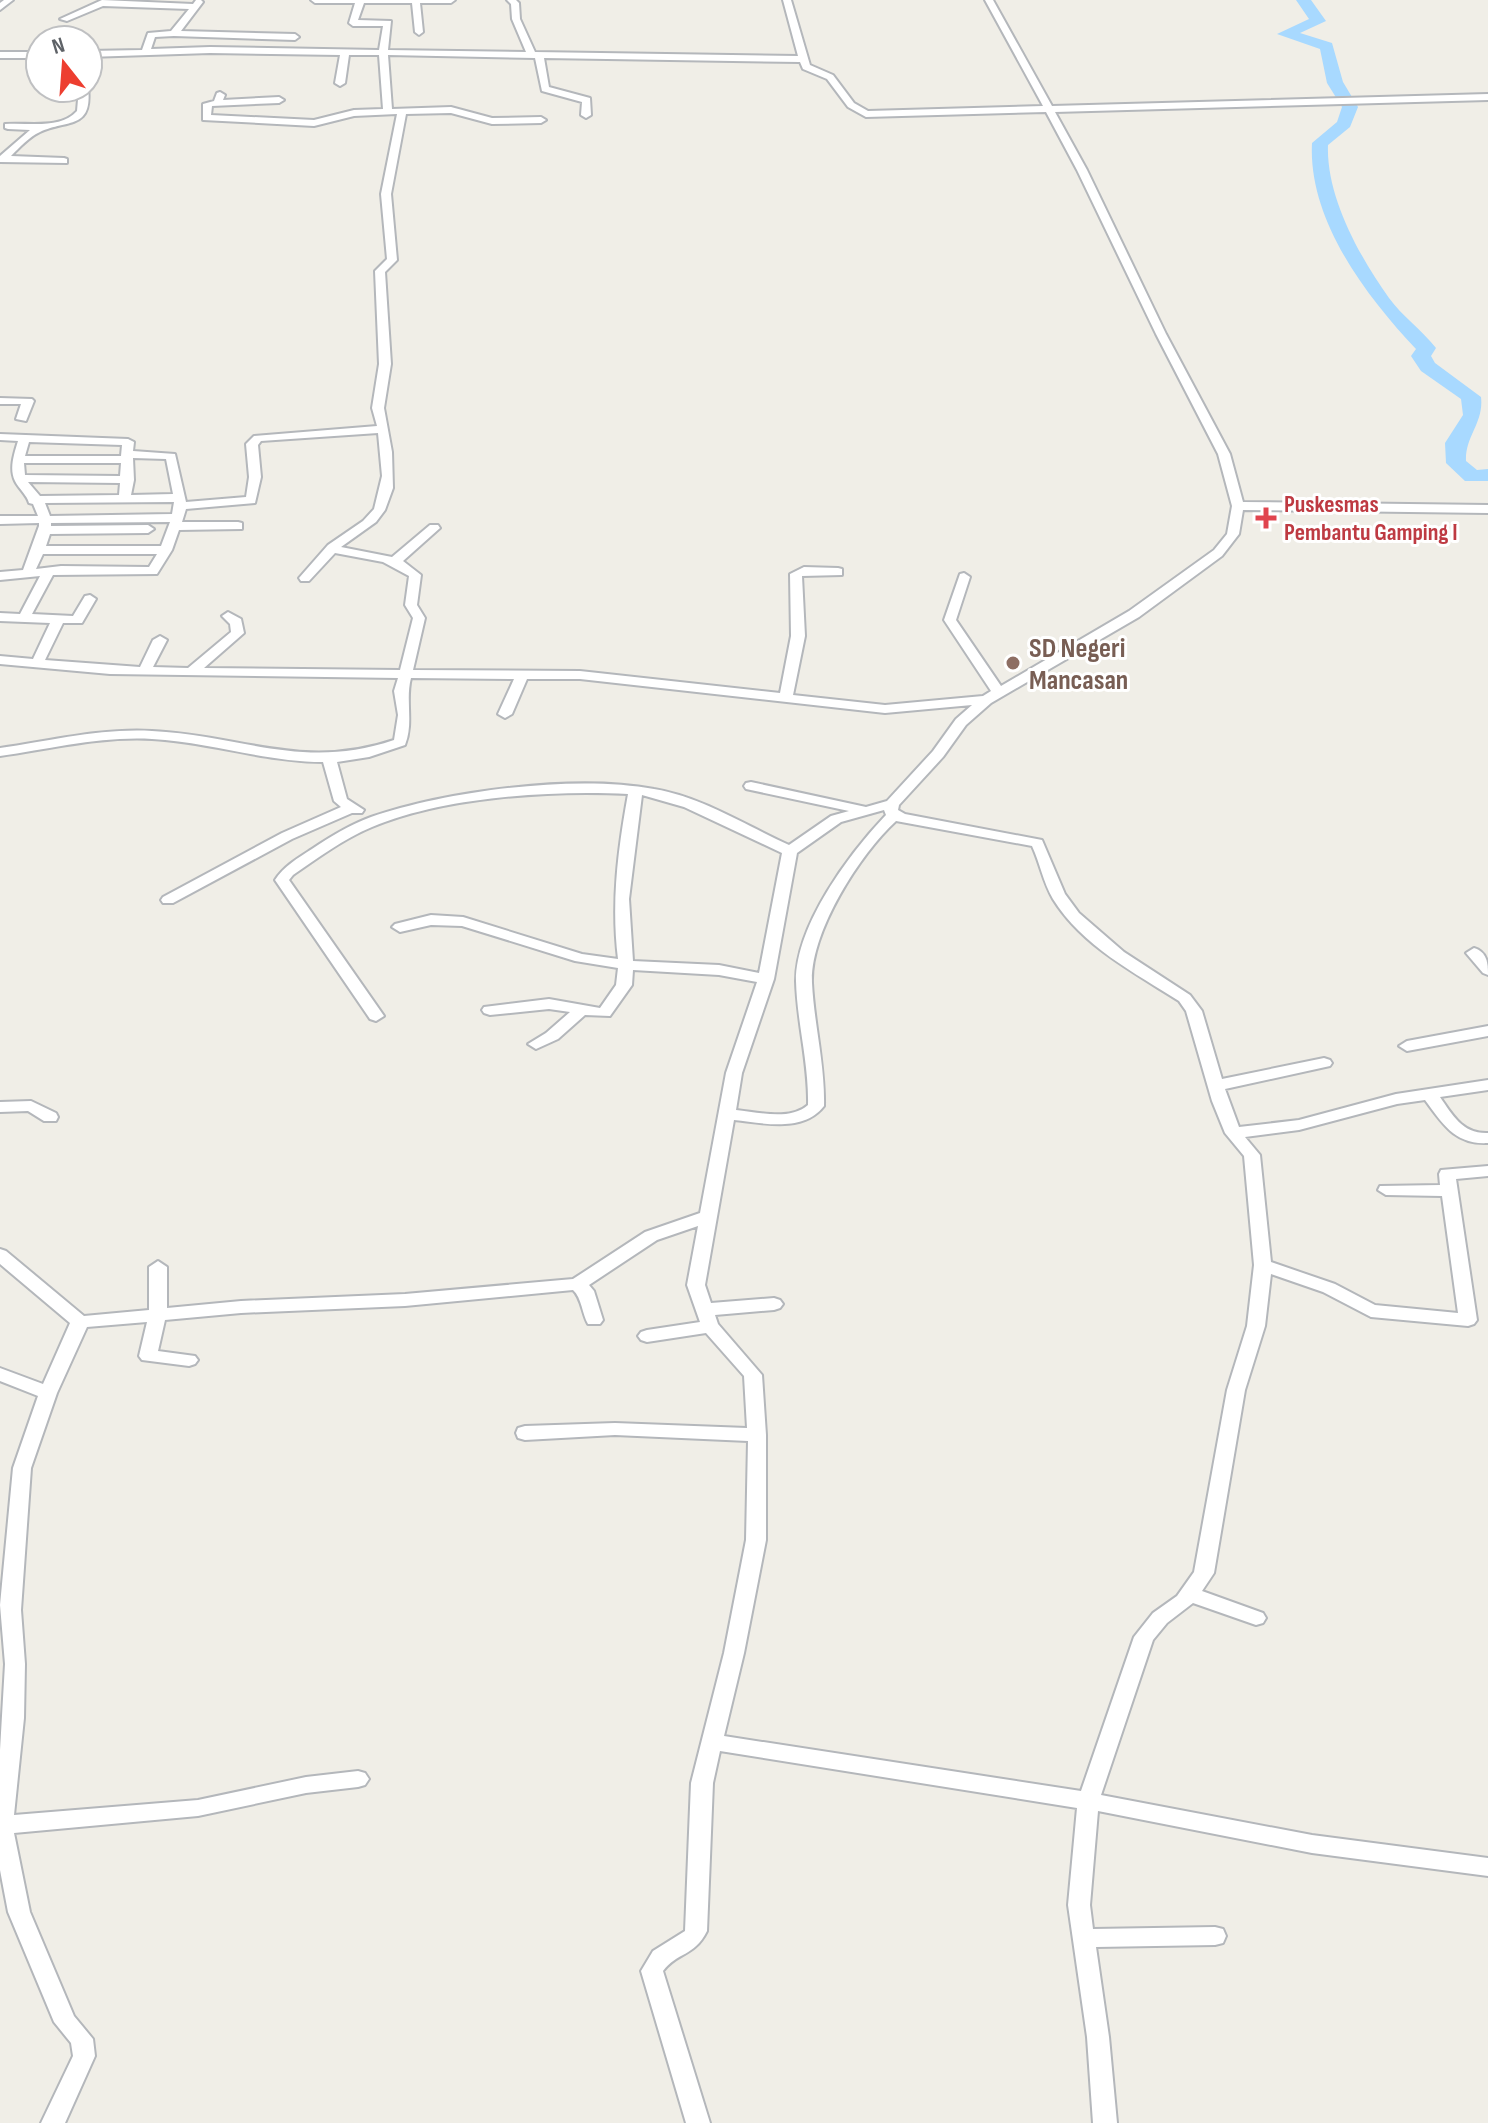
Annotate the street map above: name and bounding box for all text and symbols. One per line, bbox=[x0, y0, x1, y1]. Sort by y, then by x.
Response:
north arrow bbox=[24, 24, 104, 104]
text: N bbox=[49, 32, 68, 61]
place label: Puskesmas Pembantu Gamping I bbox=[1284, 490, 1458, 547]
marker: Puskesmas Pembantu Gamping I bbox=[1255, 507, 1277, 529]
place label: SD Negeri Mancasan bbox=[1029, 632, 1128, 697]
marker: SD Negeri Mancasan bbox=[1004, 654, 1022, 672]

